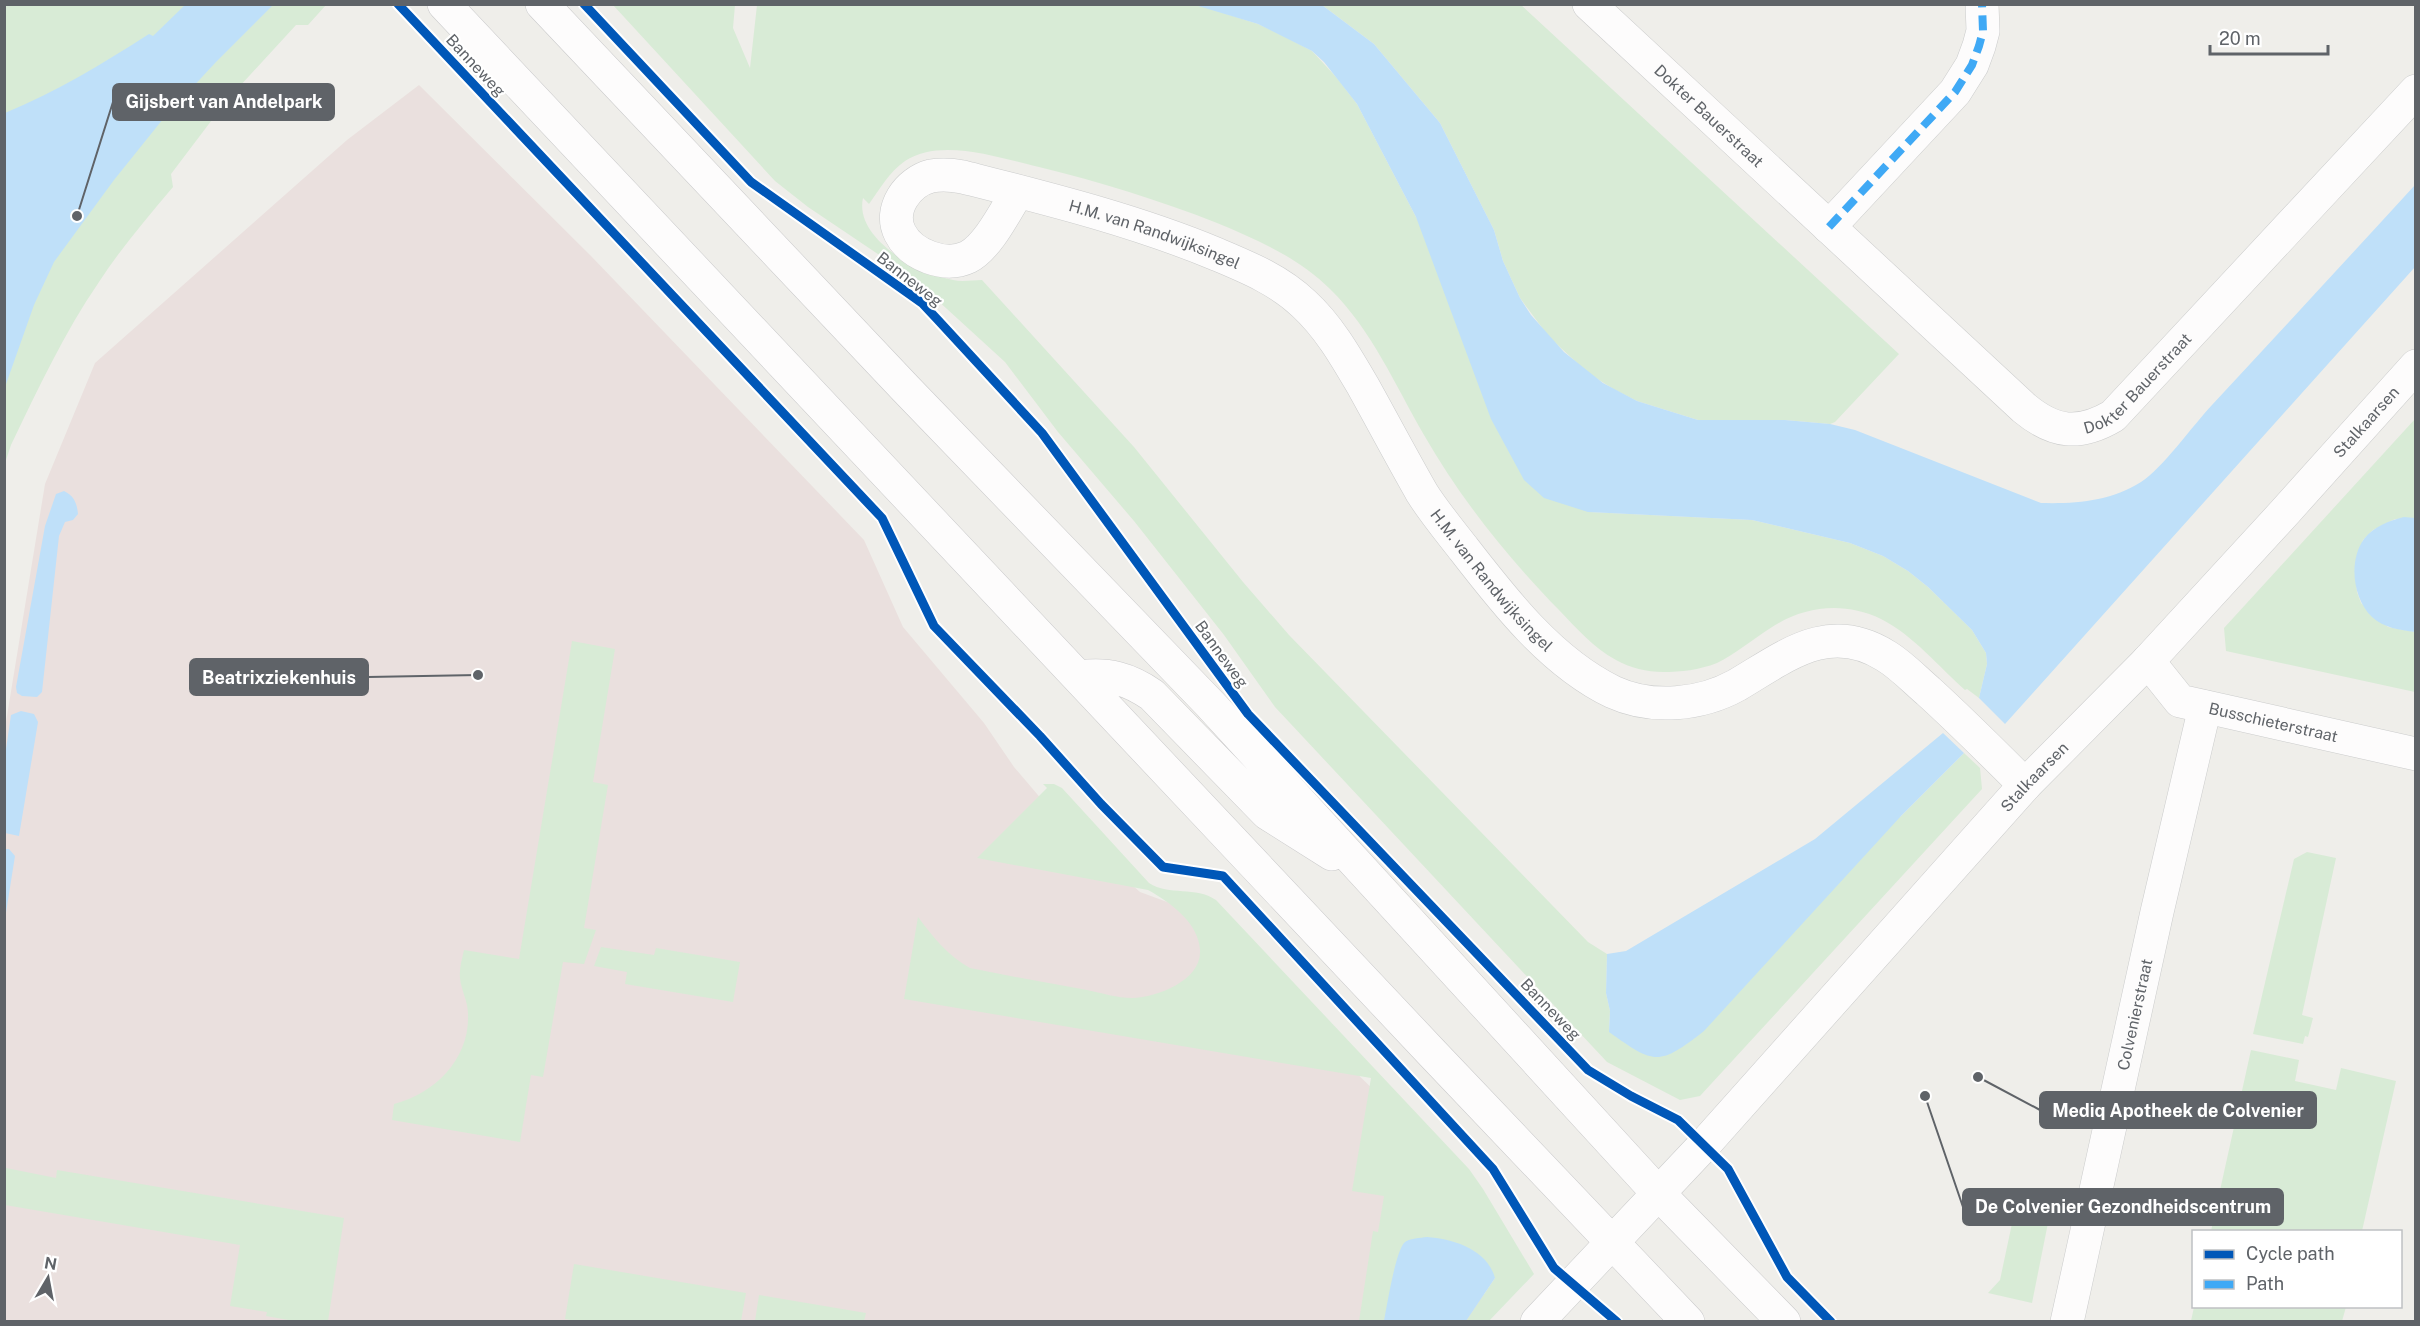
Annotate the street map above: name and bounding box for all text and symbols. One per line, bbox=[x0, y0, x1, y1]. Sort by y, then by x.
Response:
scale bar bbox=[2210, 18, 2328, 56]
text: 20 m bbox=[2219, 28, 2261, 49]
street label: Banneweg bbox=[442, 30, 509, 100]
street label: Dokter Bauerstraat bbox=[1650, 61, 1767, 171]
callout: Gijsbert van Andelpark bbox=[113, 84, 334, 120]
text: Gijsbert van Andelpark bbox=[125, 91, 323, 112]
street label: H.M. van Randwijksingel bbox=[1067, 196, 1243, 273]
street label: Banneweg bbox=[873, 248, 946, 311]
street label: Dokter Bauerstraat bbox=[2081, 329, 2196, 438]
street label: Stalkaarsen bbox=[2329, 382, 2403, 462]
street label: H.M. van Randwijksingel bbox=[1426, 506, 1557, 656]
street label: Banneweg bbox=[1191, 617, 1252, 692]
callout: Beatrixziekenhuis bbox=[190, 659, 368, 695]
text: Beatrixziekenhuis bbox=[202, 667, 356, 688]
street label: Busschieterstraat bbox=[2207, 699, 2340, 746]
street label: Stalkaarsen bbox=[1997, 738, 2072, 816]
street label: Colvenierstraat bbox=[2114, 957, 2157, 1072]
street label: Banneweg bbox=[1517, 975, 1585, 1044]
callout: Mediq Apotheek de Colvenier bbox=[2040, 1092, 2316, 1128]
text: Mediq Apotheek de Colvenier bbox=[2052, 1100, 2304, 1121]
callout: De Colvenier Gezondheidscentrum bbox=[1963, 1189, 2283, 1225]
text: De Colvenier Gezondheidscentrum bbox=[1975, 1196, 2271, 1217]
legend bbox=[2192, 1230, 2402, 1308]
text: Cycle path bbox=[2246, 1243, 2335, 1264]
north arrow bbox=[18, 1248, 78, 1308]
text: N bbox=[43, 1253, 58, 1274]
text: Path bbox=[2246, 1273, 2284, 1294]

